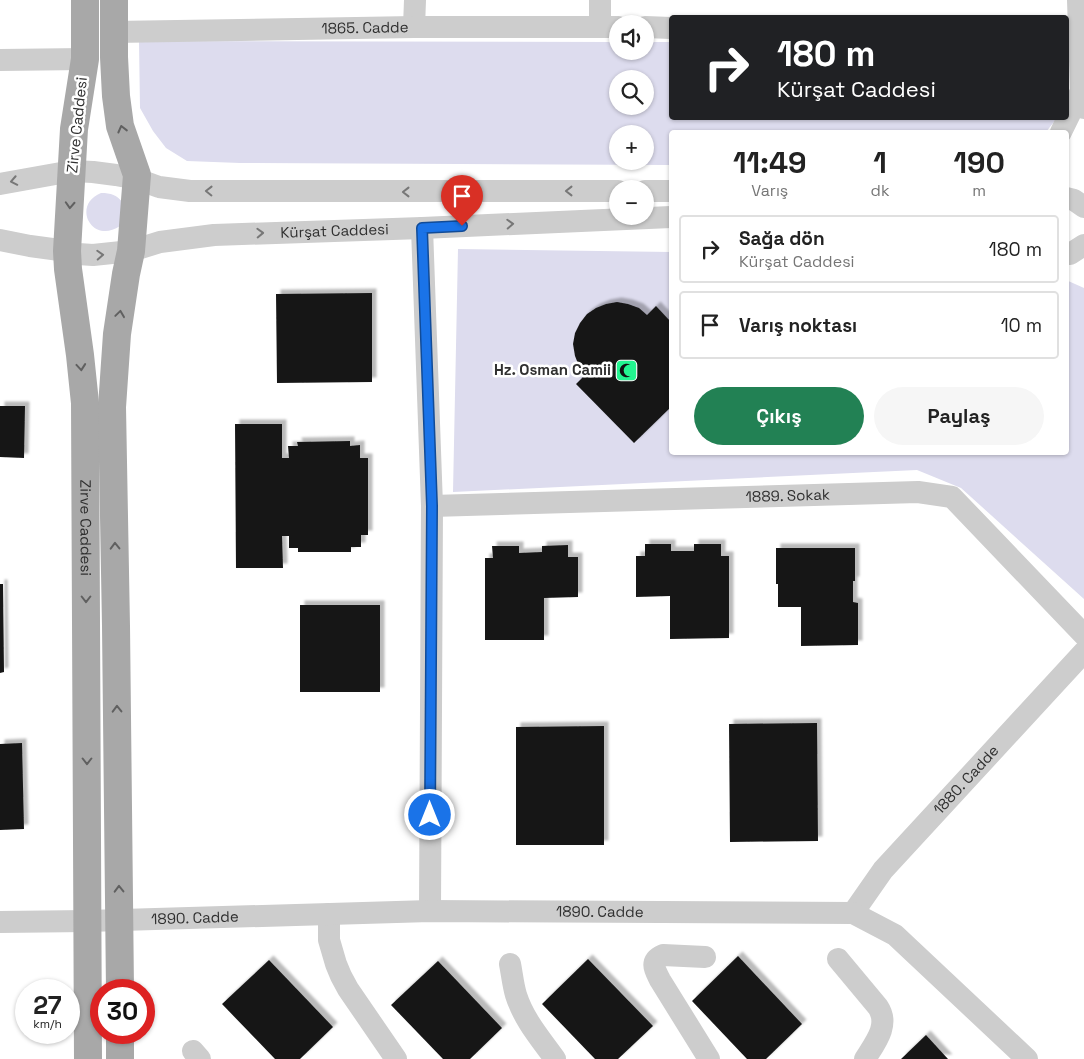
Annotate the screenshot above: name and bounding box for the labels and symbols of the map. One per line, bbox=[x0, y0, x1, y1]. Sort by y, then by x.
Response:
street label: 1865. Cadde bbox=[321, 17, 409, 38]
street label: Zirve Caddesi bbox=[62, 76, 91, 174]
one-way arrow bbox=[117, 125, 128, 133]
one-way arrow bbox=[10, 175, 19, 186]
pin bbox=[441, 175, 483, 226]
one-way arrow bbox=[205, 186, 213, 197]
one-way arrow bbox=[565, 186, 572, 196]
one-way arrow bbox=[402, 187, 410, 197]
one-way arrow bbox=[65, 202, 75, 209]
one-way arrow bbox=[506, 218, 514, 229]
street label: Kürşat Caddesi bbox=[280, 219, 389, 242]
one-way arrow bbox=[256, 228, 264, 238]
one-way arrow bbox=[96, 249, 104, 260]
one-way arrow bbox=[114, 310, 125, 318]
mosque icon: Hz. Osman Camii bbox=[615, 358, 639, 382]
place label: Hz. Osman Camii bbox=[494, 360, 611, 379]
one-way arrow bbox=[76, 363, 87, 371]
street label: Zirve Caddesi bbox=[76, 480, 96, 576]
street label: 1889. Sokak bbox=[745, 485, 830, 506]
one-way arrow bbox=[109, 542, 120, 550]
one-way arrow bbox=[81, 596, 91, 603]
one-way arrow bbox=[112, 705, 122, 712]
street label: 1880. Cadde bbox=[929, 741, 1003, 818]
one-way arrow bbox=[82, 758, 92, 766]
position arrow bbox=[403, 788, 455, 840]
one-way arrow bbox=[114, 885, 124, 892]
street label: 1890. Cadde bbox=[556, 902, 644, 921]
street label: 1890. Cadde bbox=[151, 907, 239, 928]
speed limit sign: 30 bbox=[90, 979, 155, 1044]

